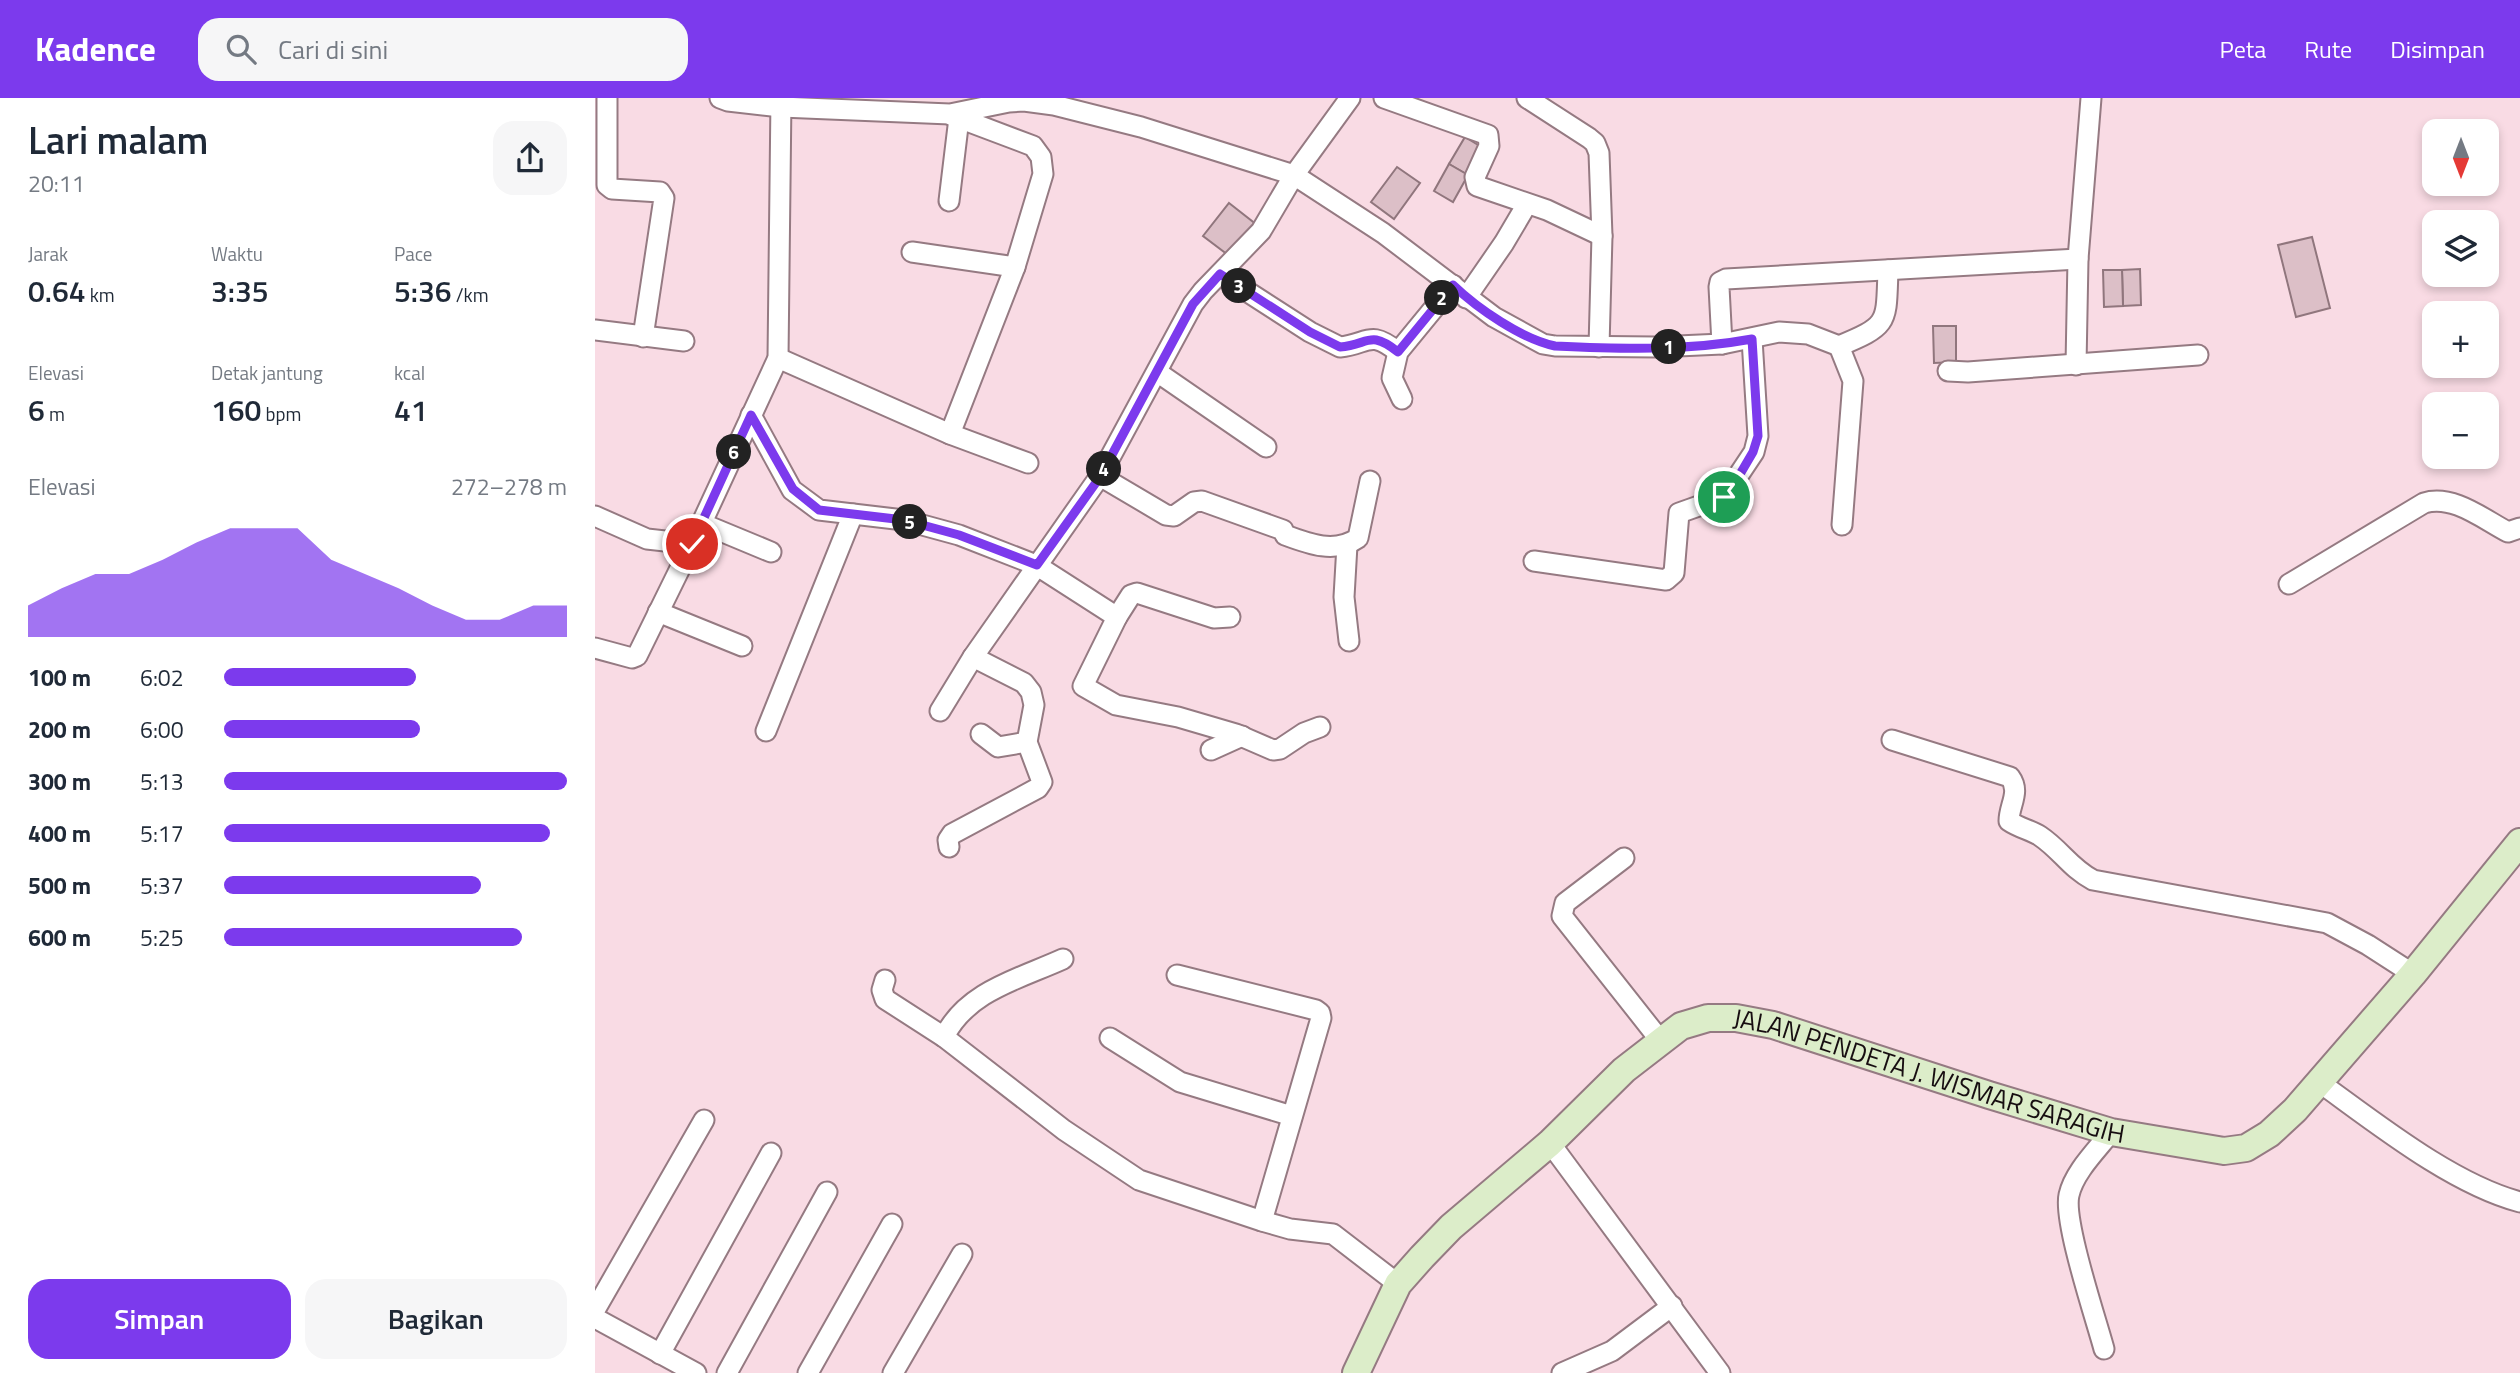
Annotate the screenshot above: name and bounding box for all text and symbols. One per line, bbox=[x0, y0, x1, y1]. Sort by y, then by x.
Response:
search box bbox=[198, 18, 688, 81]
text: Kadence bbox=[35, 24, 156, 74]
icon: search bbox=[222, 30, 260, 68]
text: Cari di sini bbox=[278, 30, 388, 69]
text: Peta bbox=[2220, 31, 2266, 67]
text: Rute bbox=[2304, 31, 2352, 67]
text: Disimpan bbox=[2390, 31, 2485, 67]
text: Lari malam bbox=[28, 111, 208, 169]
north arrow bbox=[2422, 119, 2499, 196]
map controls bbox=[2422, 119, 2499, 469]
button: share bbox=[493, 121, 567, 195]
text: 20:11 bbox=[28, 166, 85, 201]
button: layers bbox=[2422, 210, 2499, 287]
text: Jarak bbox=[28, 239, 68, 268]
text: Waktu bbox=[211, 239, 263, 268]
text: Pace bbox=[394, 239, 432, 268]
text: 0.64 bbox=[28, 268, 86, 314]
text: 3:35 bbox=[211, 268, 269, 314]
text: 5:36 bbox=[394, 268, 452, 314]
pin: 3 bbox=[1221, 268, 1257, 304]
text: 3 bbox=[1233, 271, 1244, 300]
text: km bbox=[86, 280, 115, 309]
text: /km bbox=[452, 280, 489, 309]
pin: 2 bbox=[1425, 280, 1459, 316]
text: 2 bbox=[1436, 283, 1447, 312]
button: + bbox=[2422, 301, 2499, 378]
pin: 1 bbox=[1651, 330, 1687, 364]
text: 1 bbox=[1663, 332, 1674, 361]
text: Elevasi bbox=[28, 358, 84, 387]
text: Detak jantung bbox=[211, 358, 323, 387]
text: kcal bbox=[394, 358, 425, 387]
text: 6 bbox=[28, 387, 45, 433]
text: 160 bbox=[211, 387, 261, 433]
text: 41 bbox=[394, 387, 428, 433]
button: − bbox=[2422, 392, 2499, 469]
text: m bbox=[45, 399, 65, 428]
text: bpm bbox=[261, 399, 301, 428]
pin: 6 bbox=[717, 434, 751, 470]
text: 6 bbox=[728, 437, 739, 466]
pin: 4 bbox=[1086, 452, 1121, 486]
text: 4 bbox=[1098, 454, 1109, 483]
pin bbox=[1694, 467, 1754, 527]
text: Elevasi bbox=[28, 469, 96, 504]
text: 272–278 m bbox=[451, 469, 567, 504]
icon: arrive bbox=[1705, 478, 1743, 516]
pin: 5 bbox=[893, 504, 927, 540]
text: 5 bbox=[904, 507, 915, 536]
pin bbox=[662, 514, 722, 574]
icon: check bbox=[673, 525, 711, 563]
text: 100 m bbox=[28, 660, 91, 695]
text: 6:02 bbox=[140, 660, 184, 695]
text: 200 m bbox=[28, 712, 91, 747]
text: 6:00 bbox=[140, 712, 184, 747]
text: 300 m bbox=[28, 764, 91, 799]
text: 5:13 bbox=[140, 764, 184, 799]
text: 400 m bbox=[28, 816, 91, 851]
text: 5:17 bbox=[140, 816, 184, 851]
text: 500 m bbox=[28, 868, 91, 903]
text: 5:37 bbox=[140, 868, 184, 903]
text: 600 m bbox=[28, 920, 91, 955]
text: 5:25 bbox=[140, 920, 184, 955]
street label: JALAN PENDETA J. WISMAR SARAGIH bbox=[1730, 998, 2128, 1153]
button: Simpan bbox=[28, 1279, 291, 1359]
button: Bagikan bbox=[305, 1279, 567, 1359]

